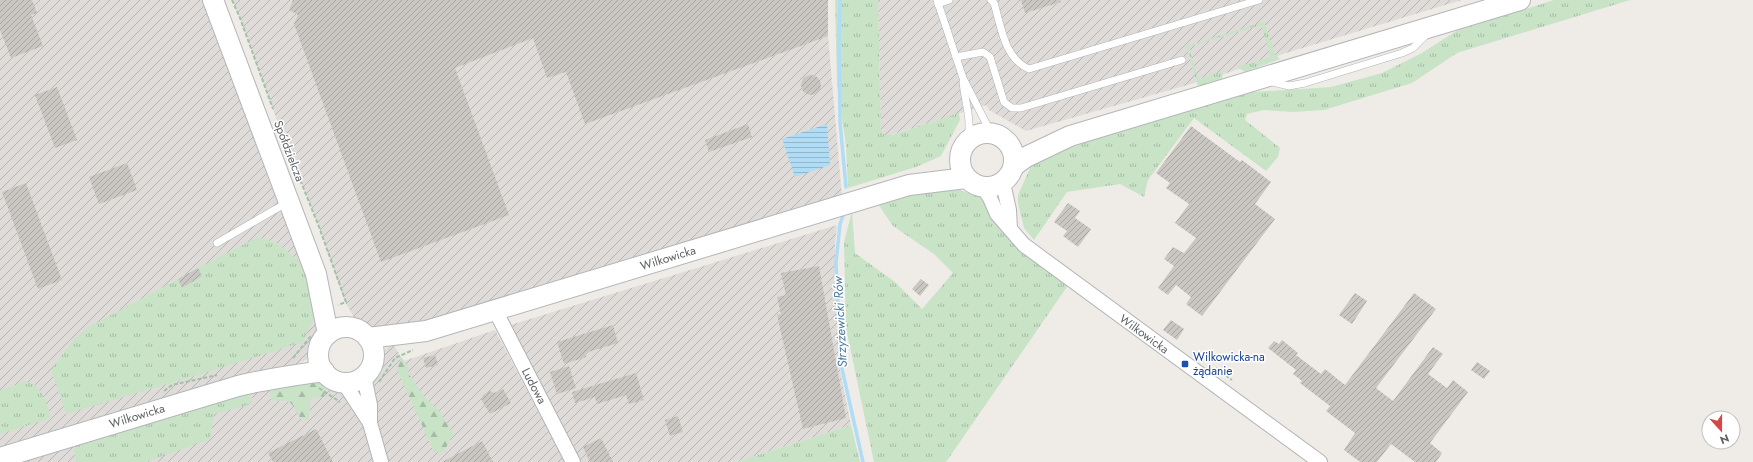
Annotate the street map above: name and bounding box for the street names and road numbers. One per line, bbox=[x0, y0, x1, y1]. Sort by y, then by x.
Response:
street label: Spółdzielcza bbox=[269, 118, 309, 184]
street label: Wilkowicka bbox=[638, 241, 698, 275]
street label: Wilkowicka bbox=[1116, 310, 1173, 358]
street label: Ludowa bbox=[517, 365, 551, 407]
street label: Wilkowicka bbox=[107, 399, 167, 433]

